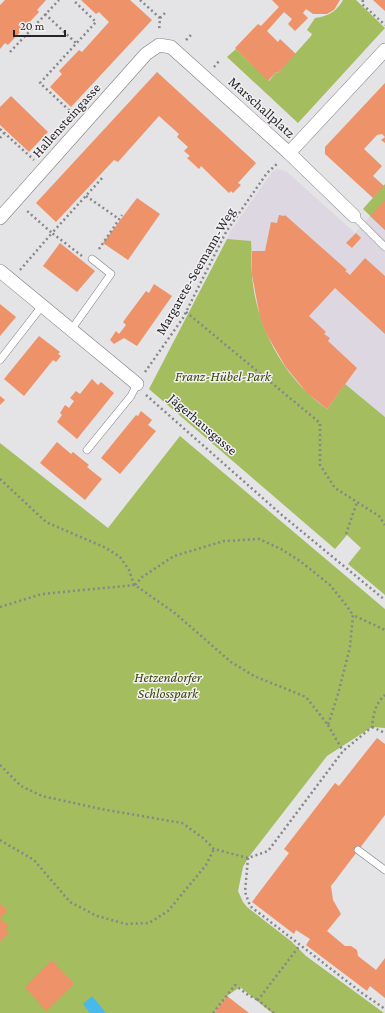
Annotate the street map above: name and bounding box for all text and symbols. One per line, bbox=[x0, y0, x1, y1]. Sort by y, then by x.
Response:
scale bar bbox=[14, 12, 65, 38]
text: 20 m bbox=[20, 19, 45, 33]
street label: Marschallplatz bbox=[226, 73, 298, 141]
street label: Hallensteingasse bbox=[28, 80, 104, 160]
street label: Margarete-Seemann-Weg bbox=[152, 204, 238, 338]
park label: Franz-Hübel-Park bbox=[175, 368, 272, 384]
street label: Jägerhausgasse bbox=[164, 389, 241, 458]
park label: Hetzendorfer Schlosspark bbox=[134, 669, 203, 701]

